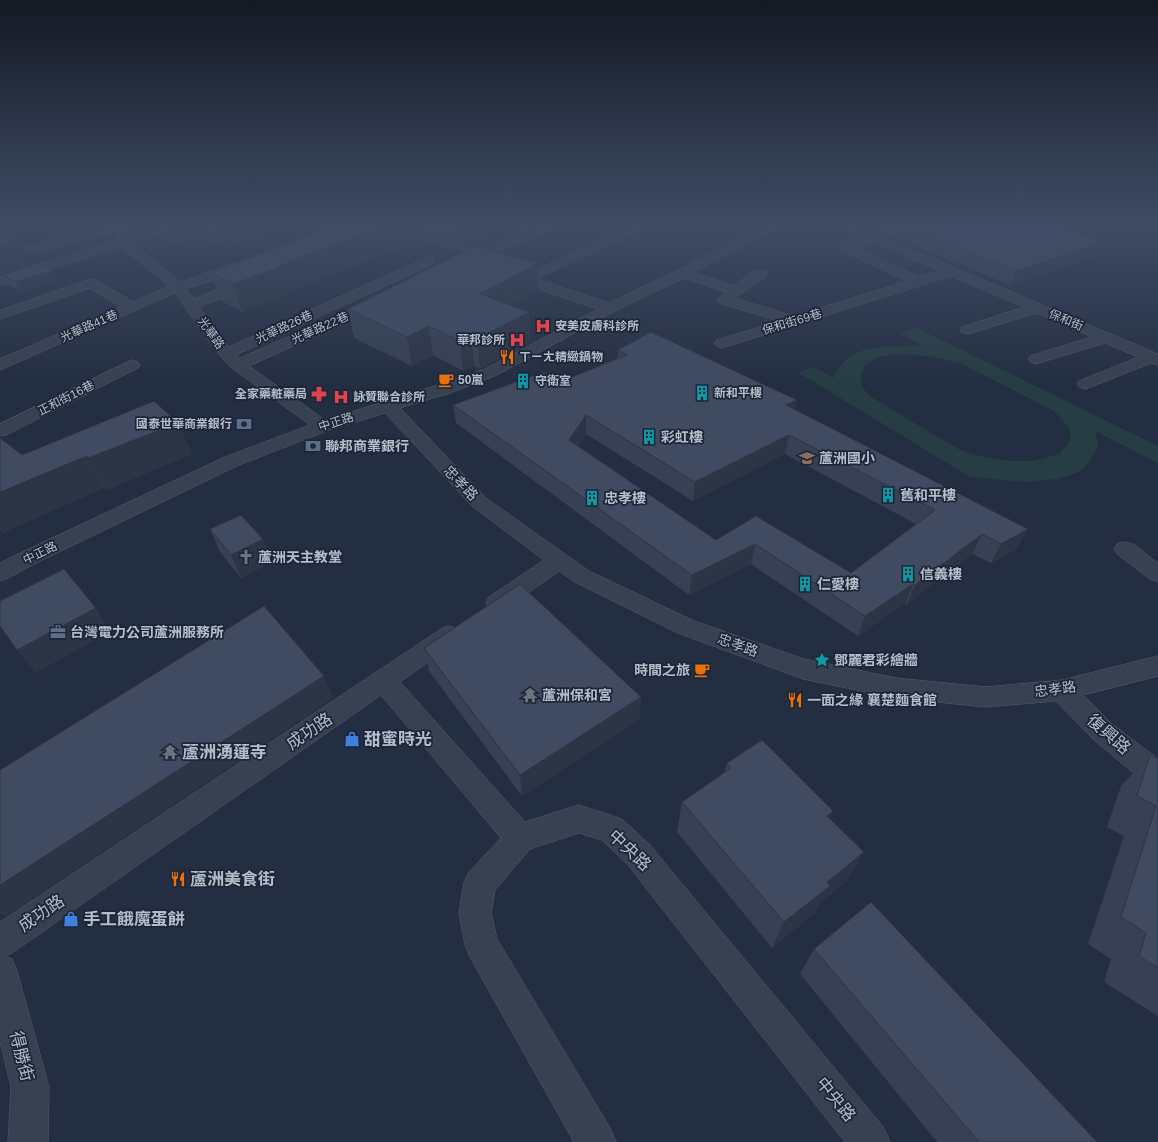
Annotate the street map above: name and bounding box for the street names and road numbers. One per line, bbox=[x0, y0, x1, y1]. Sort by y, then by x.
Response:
street label: 保和街69巷 bbox=[761, 306, 823, 338]
street label: 光華路41巷 bbox=[58, 307, 120, 345]
street label: 保和街 bbox=[1047, 307, 1085, 333]
street label: 光華路26巷 bbox=[253, 308, 315, 346]
street label: 光華路22巷 bbox=[289, 309, 351, 347]
street label: 光華路 bbox=[195, 314, 227, 352]
street label: 正和街16巷 bbox=[35, 378, 97, 418]
street label: 中正路 bbox=[317, 410, 355, 434]
street label: 忠孝路 bbox=[441, 462, 481, 504]
street label: 中正路 bbox=[21, 539, 59, 567]
street label: 忠孝路 bbox=[716, 630, 760, 660]
street label: 忠孝路 bbox=[1033, 678, 1077, 700]
street label: 成功路 bbox=[283, 709, 336, 754]
street label: 復興路 bbox=[1083, 710, 1134, 758]
street label: 中央路 bbox=[605, 826, 655, 875]
street label: 成功路 bbox=[15, 891, 68, 936]
street label: 得勝街 bbox=[6, 1029, 37, 1083]
street label: 中央路 bbox=[812, 1074, 859, 1125]

